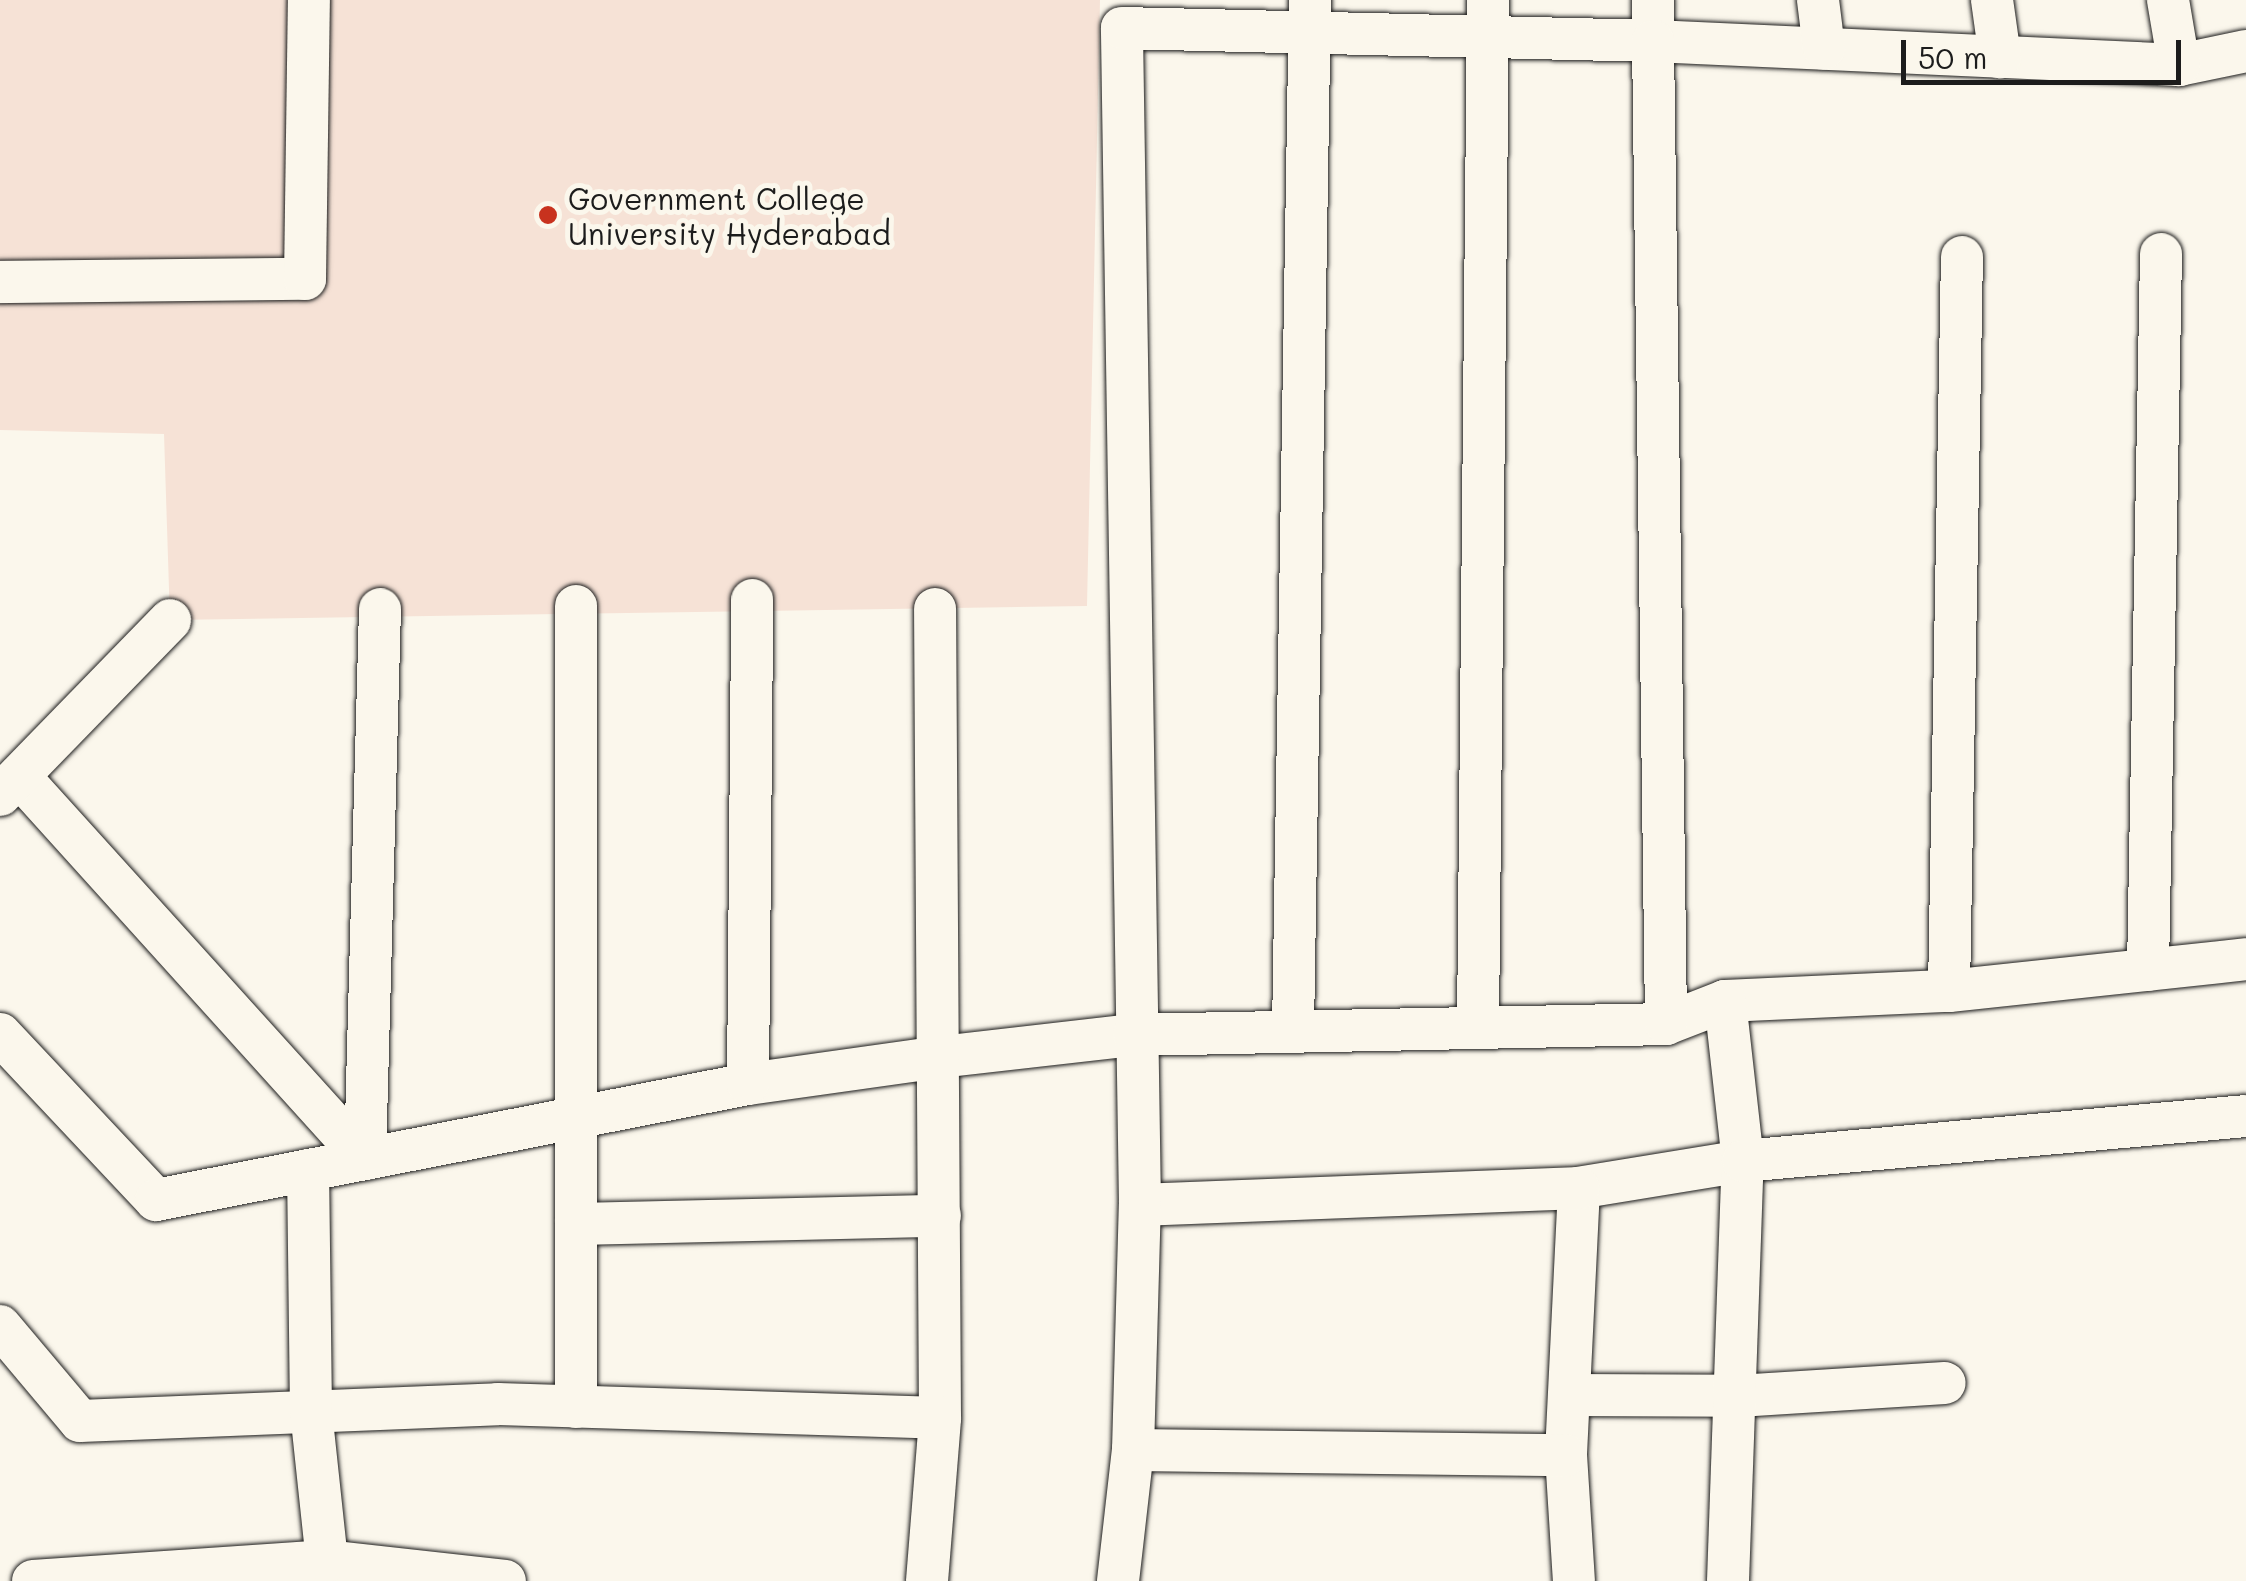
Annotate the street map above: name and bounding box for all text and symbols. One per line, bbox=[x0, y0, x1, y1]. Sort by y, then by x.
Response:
scale bar bbox=[1906, 20, 2186, 82]
text: 50 m bbox=[1918, 37, 1988, 77]
place label: Government College University Hyderabad bbox=[568, 180, 891, 250]
marker: Government College University Hyderabad bbox=[537, 204, 559, 226]

